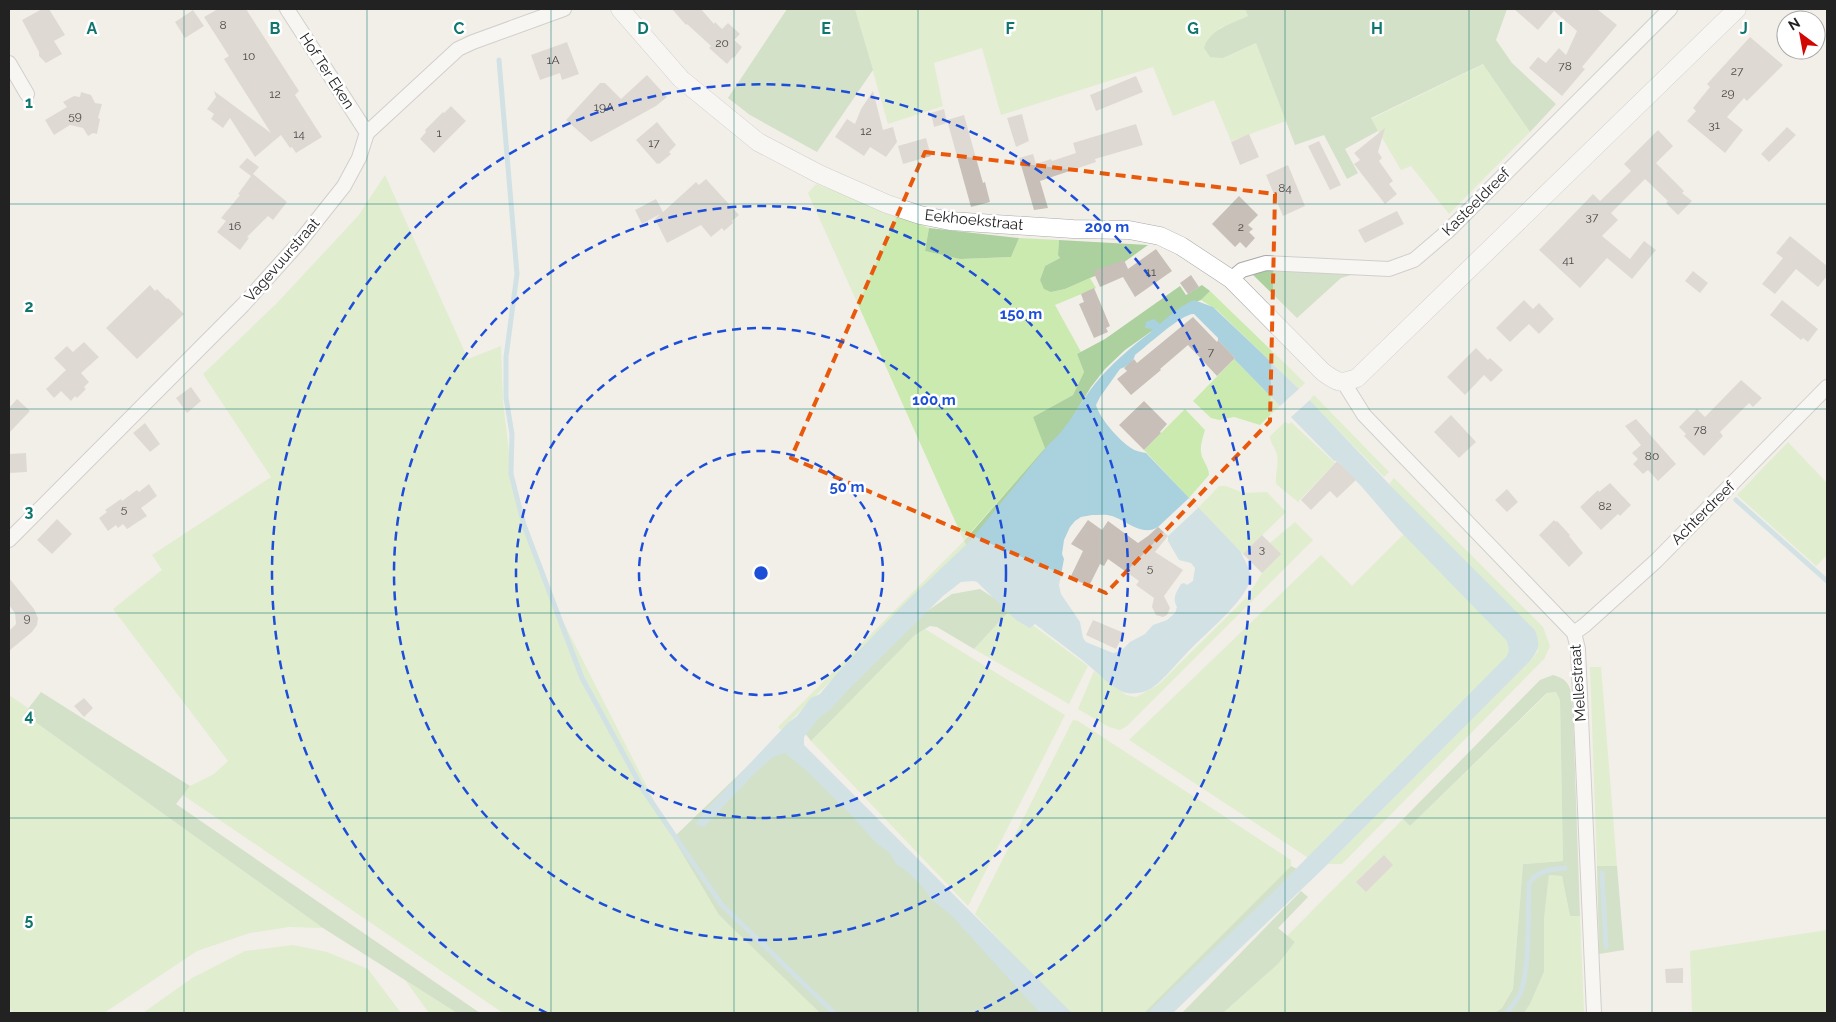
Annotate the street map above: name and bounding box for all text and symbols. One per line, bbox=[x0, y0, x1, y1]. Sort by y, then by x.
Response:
north arrow bbox=[1776, 10, 1826, 60]
text: N bbox=[1785, 14, 1803, 34]
house number: 8 bbox=[219, 18, 227, 32]
text: A bbox=[87, 19, 98, 38]
text: B bbox=[270, 19, 281, 38]
text: C bbox=[454, 19, 465, 38]
text: D bbox=[637, 19, 649, 38]
text: E bbox=[821, 19, 831, 38]
text: F bbox=[1005, 19, 1015, 38]
text: G bbox=[1187, 19, 1199, 38]
text: H bbox=[1371, 19, 1383, 38]
text: I bbox=[1559, 19, 1563, 38]
text: J bbox=[1740, 19, 1748, 38]
street label: Hof Ter Eken bbox=[296, 30, 358, 112]
house number: 20 bbox=[715, 36, 729, 50]
house number: 10 bbox=[243, 49, 255, 63]
house number: 1A bbox=[546, 53, 560, 67]
house number: 78 bbox=[1558, 59, 1572, 73]
house number: 27 bbox=[1731, 64, 1744, 78]
house number: 29 bbox=[1721, 86, 1735, 100]
house number: 12 bbox=[269, 87, 281, 101]
text: 1 bbox=[25, 93, 33, 112]
house number: 19A bbox=[594, 100, 614, 114]
house number: 59 bbox=[68, 109, 82, 123]
house number: 31 bbox=[1708, 118, 1720, 132]
house number: 12 bbox=[860, 124, 872, 138]
house number: 1 bbox=[436, 126, 442, 140]
house number: 14 bbox=[293, 127, 305, 141]
house number: 17 bbox=[648, 136, 660, 150]
street label: Kasteeldreef bbox=[1438, 164, 1514, 240]
house number: 84 bbox=[1278, 181, 1292, 195]
street label: Eekhoekstraat bbox=[924, 206, 1024, 234]
house number: 37 bbox=[1586, 210, 1599, 224]
street label: Vagevuurstraat bbox=[241, 214, 323, 306]
text: 200 m bbox=[1085, 218, 1129, 236]
house number: 16 bbox=[229, 219, 241, 233]
house number: 2 bbox=[1238, 220, 1244, 234]
house number: 41 bbox=[1562, 253, 1574, 267]
house number: 11 bbox=[1146, 265, 1156, 279]
text: 2 bbox=[24, 297, 34, 316]
text: 150 m bbox=[1000, 305, 1042, 323]
house number: 7 bbox=[1208, 345, 1215, 359]
text: 100 m bbox=[912, 391, 956, 409]
house number: 78 bbox=[1693, 423, 1707, 437]
house number: 80 bbox=[1645, 449, 1659, 463]
street label: Achterdreef bbox=[1668, 477, 1739, 548]
text: 50 m bbox=[829, 478, 865, 496]
house number: 82 bbox=[1598, 499, 1612, 513]
text: 3 bbox=[25, 502, 34, 521]
house number: 5 bbox=[121, 502, 128, 516]
house number: 3 bbox=[1259, 542, 1265, 556]
house number: 5 bbox=[1147, 561, 1154, 575]
centre of rings bbox=[752, 564, 770, 582]
house number: 9 bbox=[23, 611, 31, 625]
street label: Mellestraat bbox=[1566, 644, 1590, 722]
text: 4 bbox=[24, 706, 34, 725]
text: 5 bbox=[25, 910, 34, 929]

